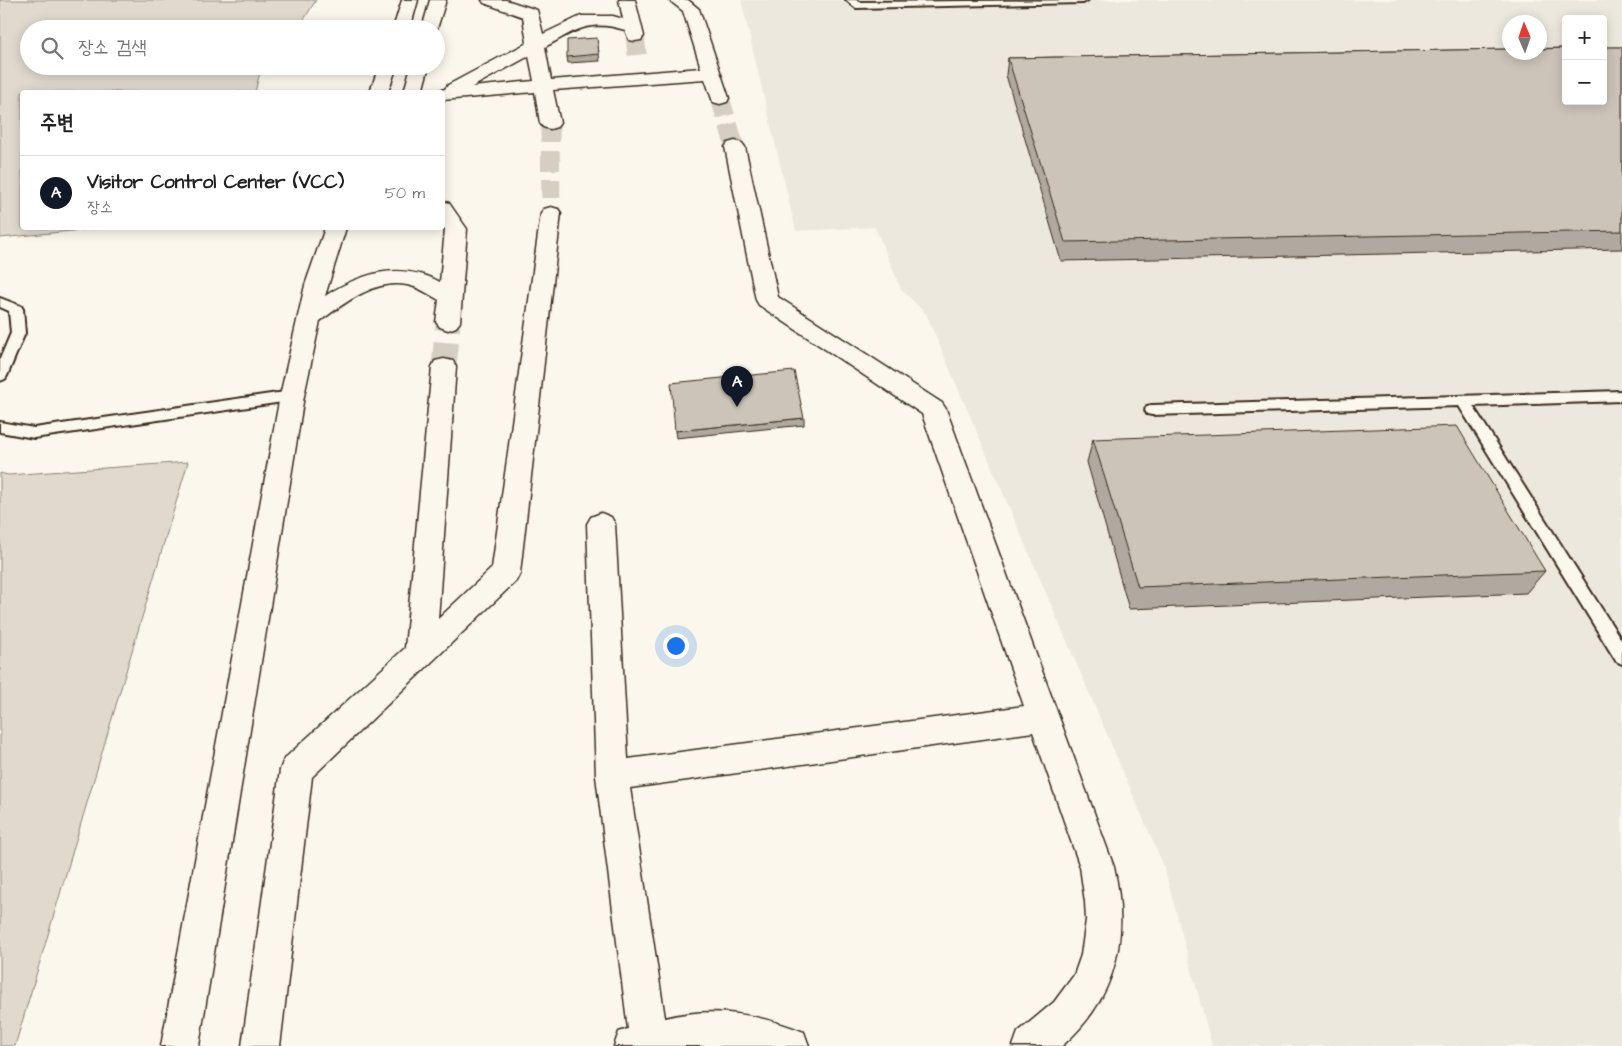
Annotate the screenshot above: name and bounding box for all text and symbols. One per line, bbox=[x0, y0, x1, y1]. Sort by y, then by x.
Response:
north arrow bbox=[1502, 15, 1547, 60]
map controls bbox=[1562, 15, 1607, 105]
button: + bbox=[1562, 15, 1607, 60]
search box bbox=[20, 20, 445, 75]
icon: search bbox=[38, 34, 66, 62]
text: 장소 검색 bbox=[78, 34, 147, 61]
button: − bbox=[1562, 60, 1607, 105]
text: 주변 bbox=[40, 108, 74, 137]
text: Visitor Control Center (VCC) bbox=[87, 169, 344, 196]
text: A bbox=[51, 182, 61, 204]
text: 50 m bbox=[385, 182, 425, 204]
text: 장소 bbox=[87, 196, 113, 218]
pin: A bbox=[721, 366, 753, 407]
your location bbox=[663, 633, 689, 659]

